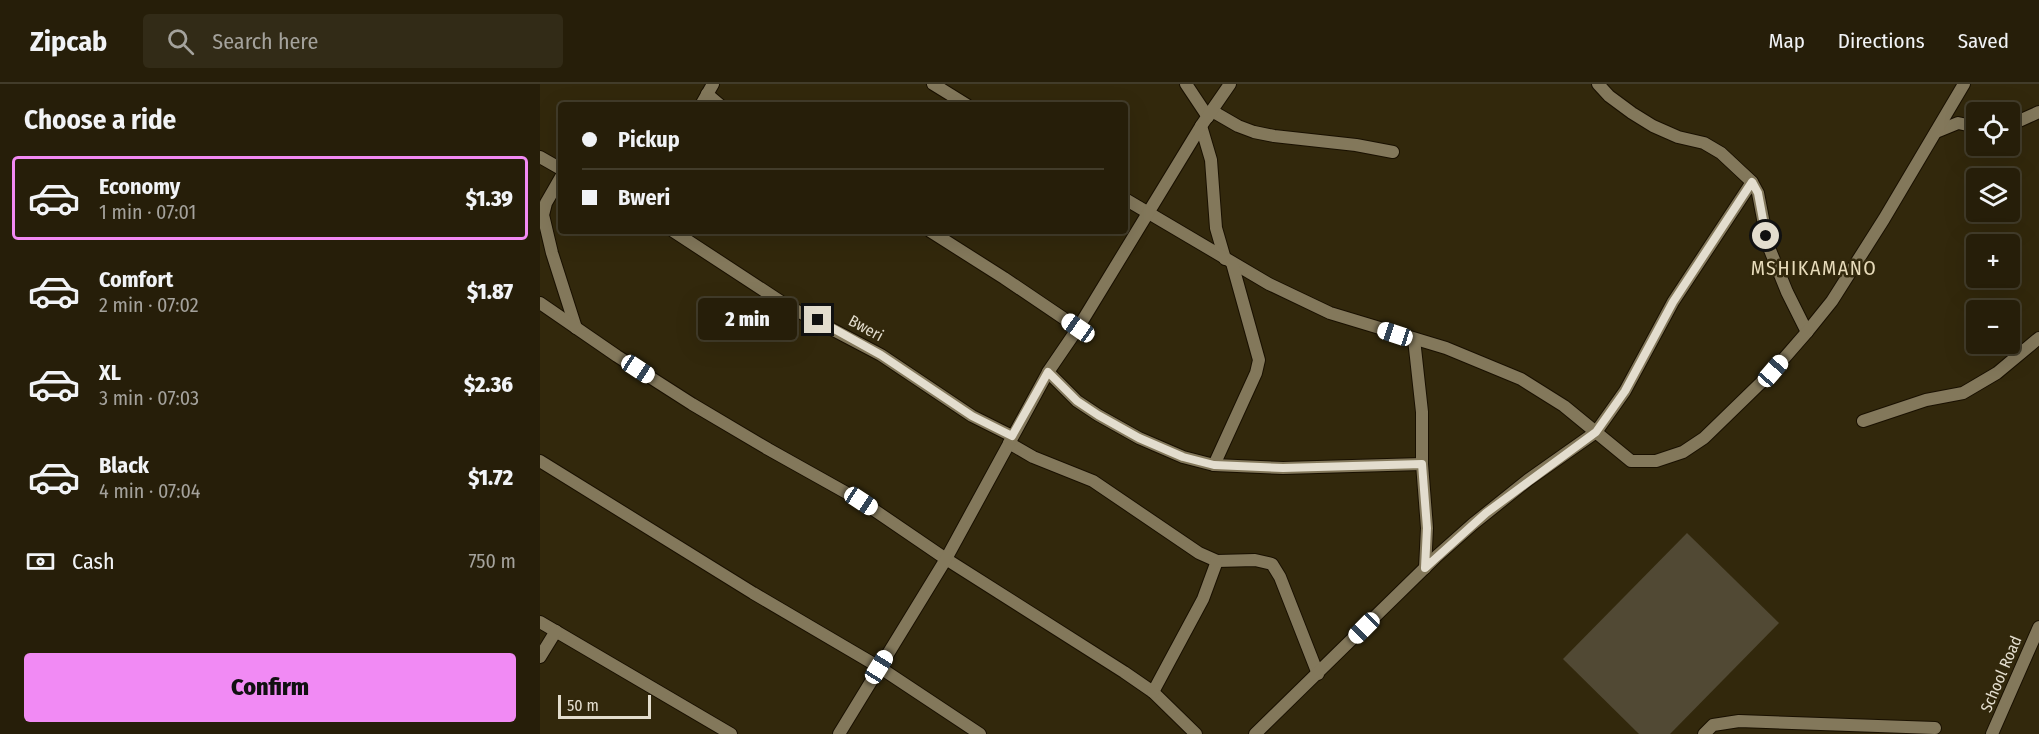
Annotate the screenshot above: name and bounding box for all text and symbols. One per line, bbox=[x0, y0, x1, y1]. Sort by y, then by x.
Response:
search box bbox=[143, 14, 563, 68]
text: Zipcab bbox=[30, 25, 107, 58]
icon: search bbox=[164, 25, 197, 58]
text: Search here bbox=[212, 28, 318, 55]
text: Map bbox=[1768, 28, 1805, 54]
text: Directions bbox=[1838, 28, 1925, 54]
text: Saved bbox=[1958, 28, 2009, 54]
map controls bbox=[1966, 102, 2020, 354]
button: locate bbox=[1966, 102, 2020, 156]
text: Choose a ride bbox=[24, 104, 176, 136]
text: Pickup bbox=[618, 126, 680, 153]
button: layers bbox=[1966, 168, 2020, 222]
icon: car bbox=[27, 171, 81, 225]
text: Economy bbox=[99, 173, 180, 200]
text: Bweri bbox=[618, 184, 670, 211]
text: $1.39 bbox=[466, 185, 513, 212]
text: 1 min · 07:01 bbox=[99, 200, 196, 224]
route start bbox=[1752, 222, 1779, 249]
button: + bbox=[1966, 234, 2020, 288]
district label: MSHIKAMANO bbox=[1751, 256, 1877, 280]
icon: car bbox=[27, 264, 81, 318]
text: Comfort bbox=[99, 266, 173, 293]
text: $1.87 bbox=[467, 278, 513, 305]
text: 2 min · 07:02 bbox=[99, 293, 199, 317]
callout: 2 min bbox=[698, 299, 797, 341]
button: − bbox=[1966, 300, 2020, 354]
route end bbox=[804, 306, 831, 333]
text: 2 min bbox=[725, 307, 770, 331]
car bbox=[1058, 310, 1098, 346]
street label: Bweri bbox=[845, 311, 887, 345]
car bbox=[1375, 320, 1415, 348]
car bbox=[618, 352, 658, 386]
car bbox=[1754, 352, 1792, 390]
icon: car bbox=[27, 357, 81, 411]
text: XL bbox=[99, 359, 121, 386]
text: $2.36 bbox=[464, 371, 513, 398]
text: 3 min · 07:03 bbox=[99, 386, 199, 410]
icon: car bbox=[27, 450, 81, 504]
text: Black bbox=[99, 452, 149, 479]
text: $1.72 bbox=[468, 464, 513, 491]
text: 4 min · 07:04 bbox=[99, 479, 200, 503]
car bbox=[841, 484, 881, 518]
icon: cash bbox=[24, 545, 57, 578]
text: Cash bbox=[72, 548, 115, 575]
text: 750 m bbox=[469, 549, 516, 573]
car bbox=[1345, 609, 1383, 647]
street label: School Road bbox=[1976, 633, 2026, 715]
car bbox=[862, 647, 896, 687]
button: Confirm bbox=[24, 653, 516, 722]
scale bar bbox=[558, 692, 651, 720]
text: 50 m bbox=[567, 696, 599, 715]

